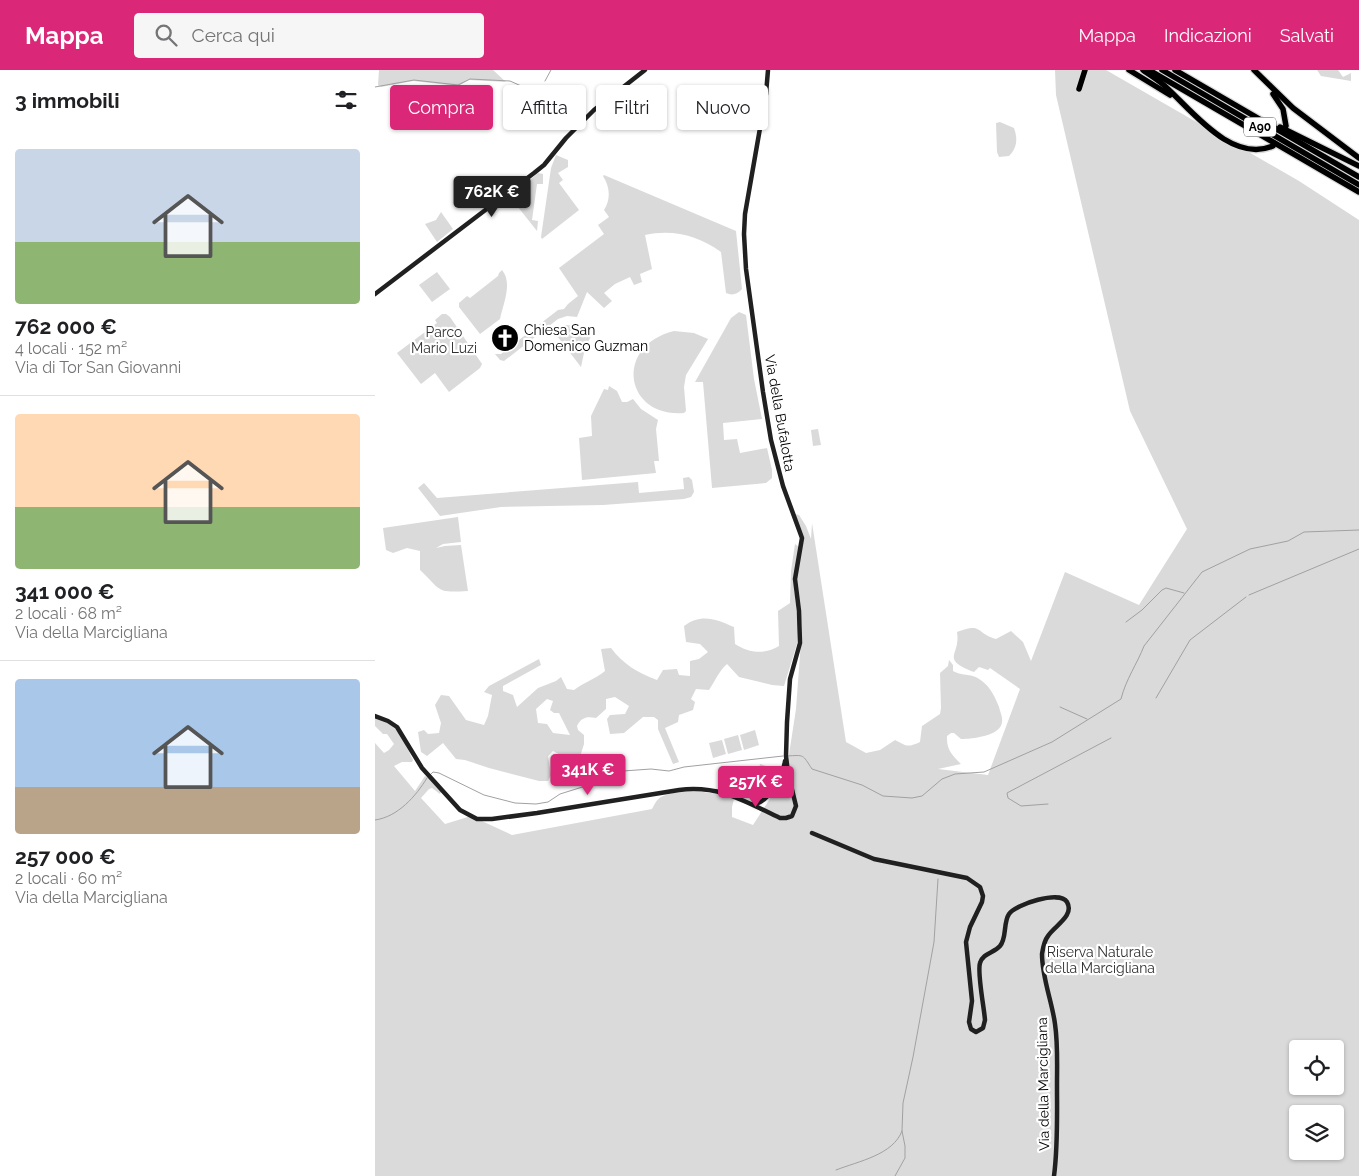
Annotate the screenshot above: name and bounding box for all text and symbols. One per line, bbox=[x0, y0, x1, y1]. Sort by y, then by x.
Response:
search box bbox=[134, 13, 484, 58]
text: Mappa bbox=[25, 21, 104, 50]
icon: search bbox=[152, 21, 180, 49]
text: Cerca qui bbox=[192, 24, 275, 46]
text: Mappa bbox=[1078, 25, 1136, 46]
text: Indicazioni bbox=[1164, 25, 1252, 46]
text: Salvati bbox=[1280, 25, 1334, 46]
chip: Compra bbox=[390, 85, 493, 130]
chip: Affitta bbox=[503, 85, 586, 130]
chip: Filtri bbox=[596, 85, 667, 130]
chip: Nuovo bbox=[677, 85, 768, 130]
icon: filters bbox=[332, 86, 360, 114]
text: 3 immobili bbox=[15, 88, 120, 113]
road number: A90 bbox=[1244, 118, 1276, 136]
pin: 762K € bbox=[451, 176, 533, 218]
icon: home bbox=[143, 181, 233, 271]
text: 762K € bbox=[465, 182, 519, 201]
text: 762 000 € bbox=[15, 314, 117, 339]
place label: Chiesa San Domenico Guzman bbox=[524, 322, 648, 354]
church icon: Chiesa San Domenico Guzman bbox=[490, 323, 520, 353]
park label: Parco Mario Luzi bbox=[411, 324, 477, 356]
text: 4 locali · 152 m² bbox=[15, 339, 127, 358]
street label: Via della Bufalotta bbox=[762, 353, 798, 473]
text: Via di Tor San Giovanni bbox=[15, 358, 181, 377]
icon: home bbox=[143, 447, 233, 537]
text: 341 000 € bbox=[15, 579, 115, 604]
text: 2 locali · 68 m² bbox=[15, 604, 122, 623]
text: Via della Marcigliana bbox=[15, 623, 168, 642]
icon: home bbox=[143, 712, 233, 802]
pin: 341K € bbox=[547, 754, 629, 796]
text: 341K € bbox=[561, 760, 615, 779]
pin: 257K € bbox=[715, 766, 797, 808]
text: 257K € bbox=[729, 772, 783, 791]
text: 257 000 € bbox=[15, 844, 116, 869]
text: 2 locali · 60 m² bbox=[15, 869, 122, 888]
text: Via della Marcigliana bbox=[15, 888, 168, 907]
park label: Riserva Naturale della Marcigliana bbox=[1045, 944, 1155, 976]
street label: Via della Marcigliana bbox=[1034, 1017, 1052, 1151]
map controls bbox=[1289, 1040, 1344, 1160]
button: locate bbox=[1289, 1040, 1344, 1095]
button: layers bbox=[1289, 1105, 1344, 1160]

